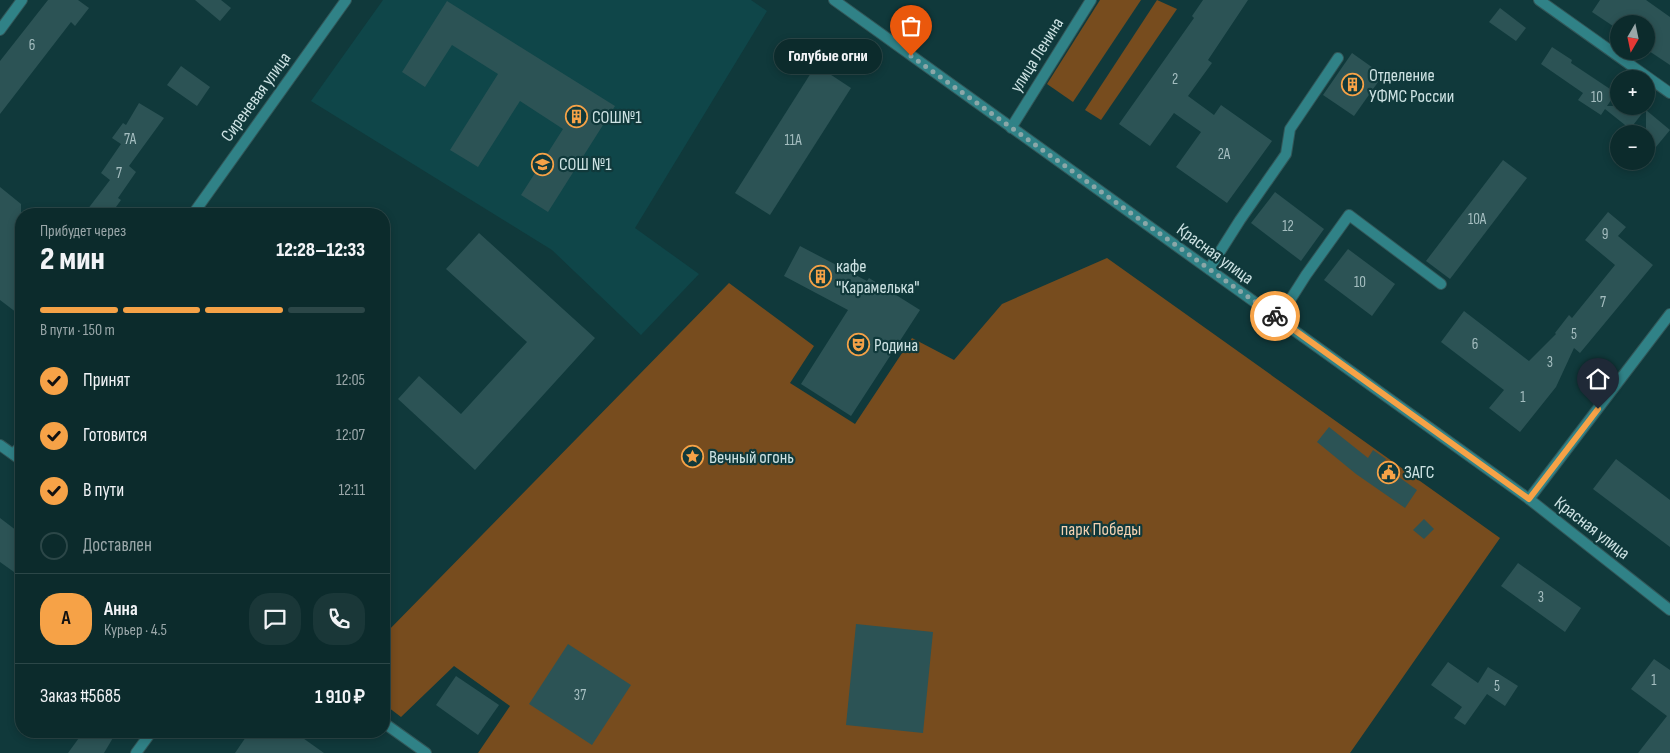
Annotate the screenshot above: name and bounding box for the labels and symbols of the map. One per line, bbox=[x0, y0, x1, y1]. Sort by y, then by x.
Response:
pin bbox=[890, 5, 932, 56]
street label: улица Ленина bbox=[1006, 14, 1068, 96]
north arrow bbox=[1610, 15, 1655, 60]
house number: 6 bbox=[29, 36, 35, 55]
callout: Голубые огни bbox=[774, 38, 881, 74]
street label: Сиреневая улица bbox=[217, 48, 295, 146]
place label: Отделение УФМС России bbox=[1369, 65, 1454, 107]
house number: 2 bbox=[1172, 70, 1178, 89]
building icon: Отделение УФМС России bbox=[1341, 73, 1365, 97]
house number: 10 bbox=[1591, 88, 1603, 107]
building icon: СОШ№1 bbox=[564, 105, 588, 129]
place label: СОШ№1 bbox=[592, 107, 642, 128]
house number: 7А bbox=[124, 130, 137, 149]
house number: 11А bbox=[784, 131, 802, 150]
house number: 2А bbox=[1218, 145, 1231, 164]
school or university icon: СОШ №1 bbox=[531, 152, 555, 176]
place label: СОШ №1 bbox=[559, 154, 612, 175]
house number: 7 bbox=[116, 164, 122, 183]
house number: 10А bbox=[1468, 210, 1487, 229]
house number: 12 bbox=[1282, 217, 1294, 236]
street label: Красная улица bbox=[1173, 219, 1257, 289]
house number: 9 bbox=[1602, 225, 1608, 244]
place label: кафе "Карамелька" bbox=[836, 256, 919, 298]
building icon: кафе "Карамелька" bbox=[808, 264, 832, 288]
house number: 10 bbox=[1354, 273, 1366, 292]
courier bbox=[1250, 291, 1300, 341]
house number: 7 bbox=[1600, 293, 1606, 312]
house number: 5 bbox=[1571, 325, 1577, 344]
theatre icon: Родина bbox=[846, 333, 870, 357]
place label: Родина bbox=[874, 335, 918, 356]
house number: 6 bbox=[1472, 335, 1478, 354]
house number: 3 bbox=[1547, 353, 1553, 372]
pin bbox=[1577, 358, 1619, 409]
house number: 1 bbox=[1520, 388, 1526, 407]
place icon: Вечный огонь bbox=[681, 445, 705, 469]
place label: Вечный огонь bbox=[709, 447, 794, 468]
public building icon: ЗАГС bbox=[1376, 460, 1400, 484]
place label: ЗАГС bbox=[1404, 462, 1435, 483]
street label: Красная улица bbox=[1550, 492, 1634, 564]
park label: парк Победы bbox=[1061, 519, 1141, 540]
house number: 3 bbox=[1538, 588, 1544, 607]
house number: 1 bbox=[1651, 671, 1657, 690]
house number: 5 bbox=[1494, 677, 1500, 696]
house number: 37 bbox=[574, 686, 586, 705]

